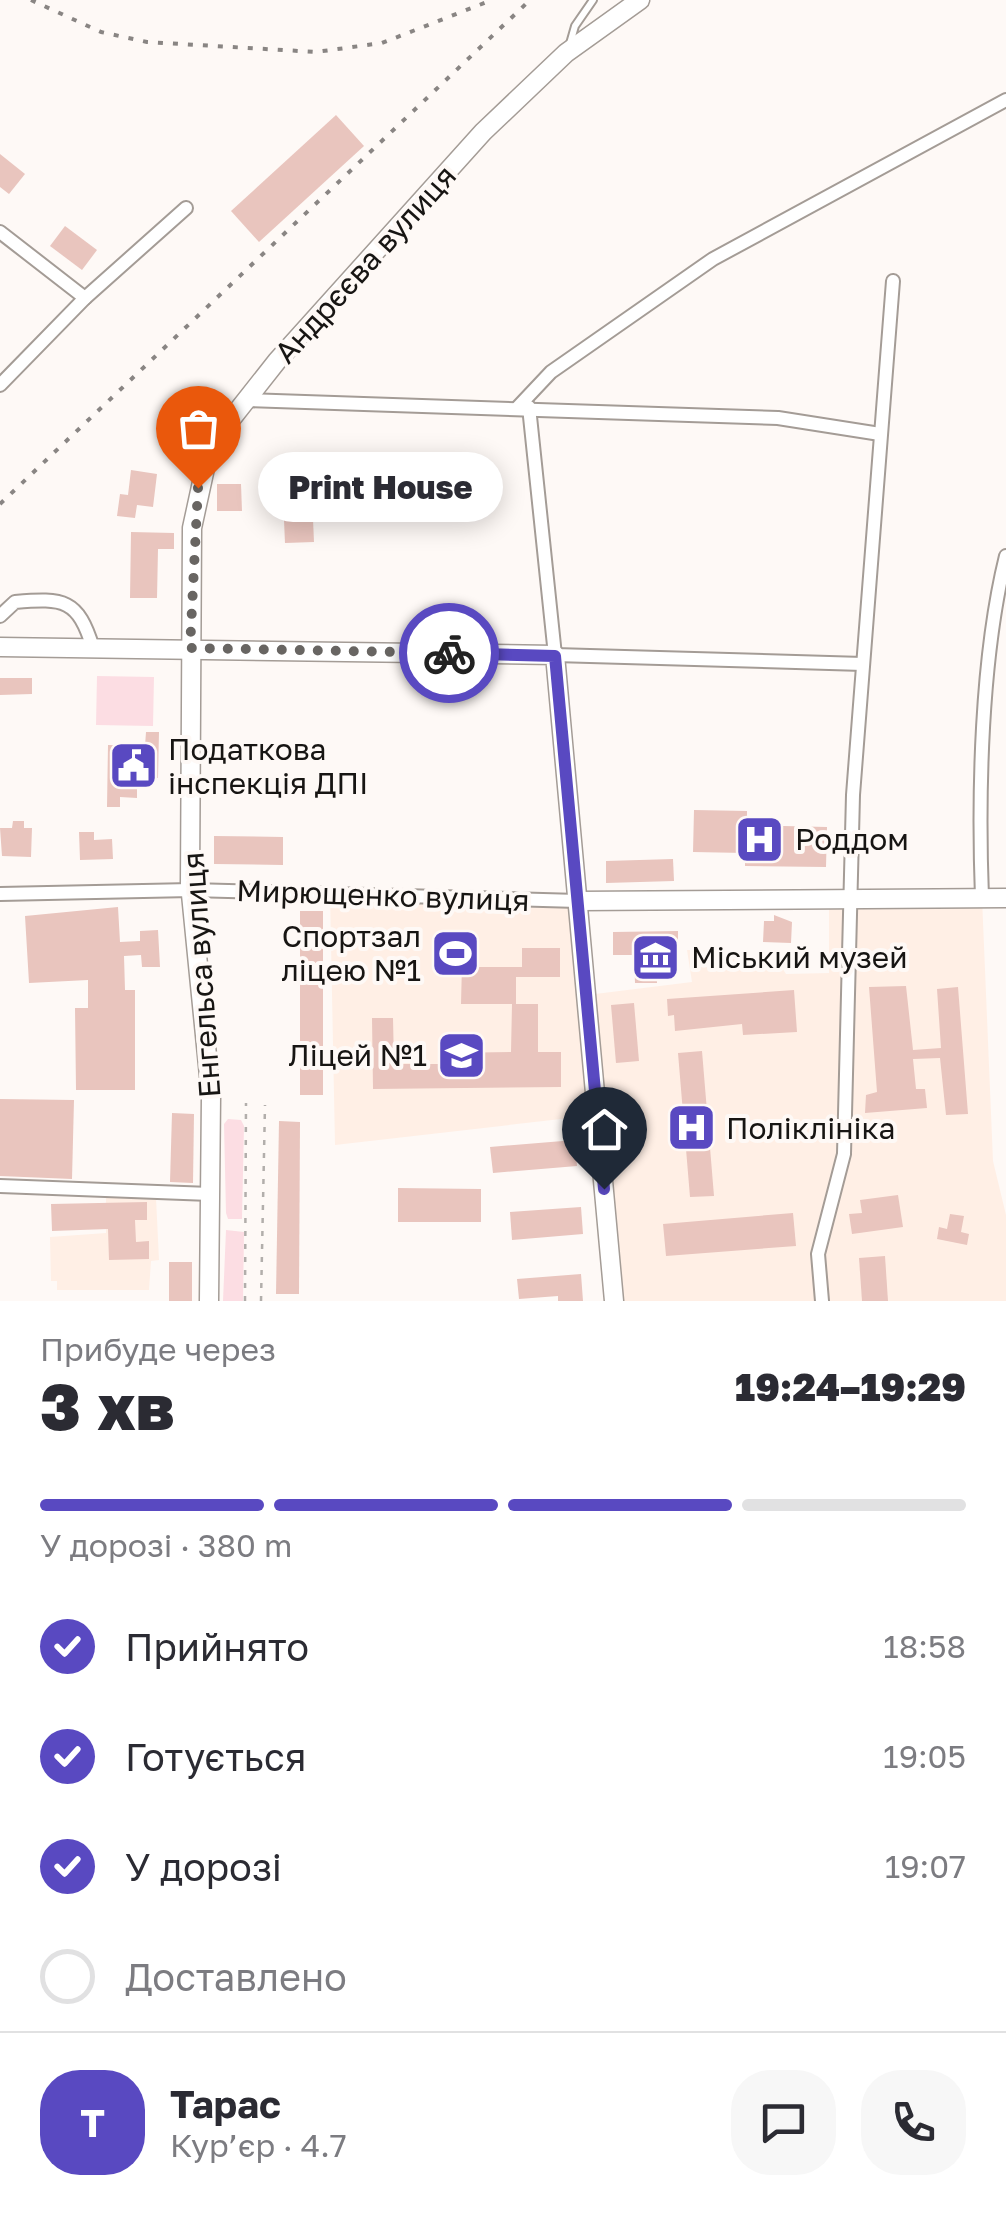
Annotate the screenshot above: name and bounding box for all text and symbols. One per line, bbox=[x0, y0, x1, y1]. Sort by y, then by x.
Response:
street label: Андрєєва вулиця bbox=[267, 158, 463, 370]
pin bbox=[156, 386, 241, 489]
icon: bag bbox=[171, 401, 226, 456]
callout: Print House bbox=[258, 453, 503, 523]
text: Print House bbox=[289, 468, 472, 506]
courier bbox=[399, 603, 499, 703]
icon: bike bbox=[422, 626, 477, 681]
place label: Податкова інспекція ДПІ bbox=[168, 731, 368, 801]
public building icon: Податкова інспекція ДПІ bbox=[107, 740, 159, 792]
hospital icon: Роддом bbox=[734, 813, 786, 865]
place label: Роддом bbox=[795, 821, 909, 857]
street label: Енгельса вулиця bbox=[174, 851, 228, 1099]
street label: Мирющенко вулиця bbox=[236, 872, 530, 918]
place label: Спортзал ліцею №1 bbox=[281, 918, 421, 988]
sports icon: Спортзал ліцею №1 bbox=[430, 927, 482, 979]
museum icon: Міський музей bbox=[630, 931, 682, 983]
place label: Міський музей bbox=[691, 939, 908, 975]
school or university icon: Ліцей №1 bbox=[436, 1029, 488, 1081]
place label: Ліцей №1 bbox=[288, 1037, 427, 1073]
pin bbox=[562, 1087, 647, 1190]
icon: home bbox=[577, 1102, 632, 1157]
hospital icon: Поліклініка bbox=[665, 1102, 717, 1154]
place label: Поліклініка bbox=[726, 1110, 895, 1146]
text: Прибуде через bbox=[40, 1330, 276, 1368]
text: 19:24–19:29 bbox=[735, 1364, 966, 1409]
text: 3 хв bbox=[40, 1366, 174, 1444]
text: У дорозі · 380 m bbox=[40, 1526, 292, 1564]
icon: check bbox=[40, 1619, 95, 1674]
text: Прийнято bbox=[125, 1624, 309, 1669]
text: 18:58 bbox=[883, 1627, 966, 1665]
icon: check bbox=[40, 1729, 95, 1784]
text: Готується bbox=[125, 1734, 306, 1779]
text: 19:05 bbox=[883, 1737, 966, 1775]
icon: check bbox=[40, 1839, 95, 1894]
text: У дорозі bbox=[125, 1844, 282, 1889]
text: 19:07 bbox=[885, 1847, 966, 1885]
text: Доставлено bbox=[125, 1954, 347, 1999]
button: chat bbox=[731, 2070, 836, 2175]
button: phone bbox=[861, 2070, 966, 2175]
text: Тарас bbox=[170, 2081, 281, 2126]
text: Т bbox=[80, 2100, 105, 2145]
text: Кур’єр · 4.7 bbox=[170, 2126, 347, 2164]

